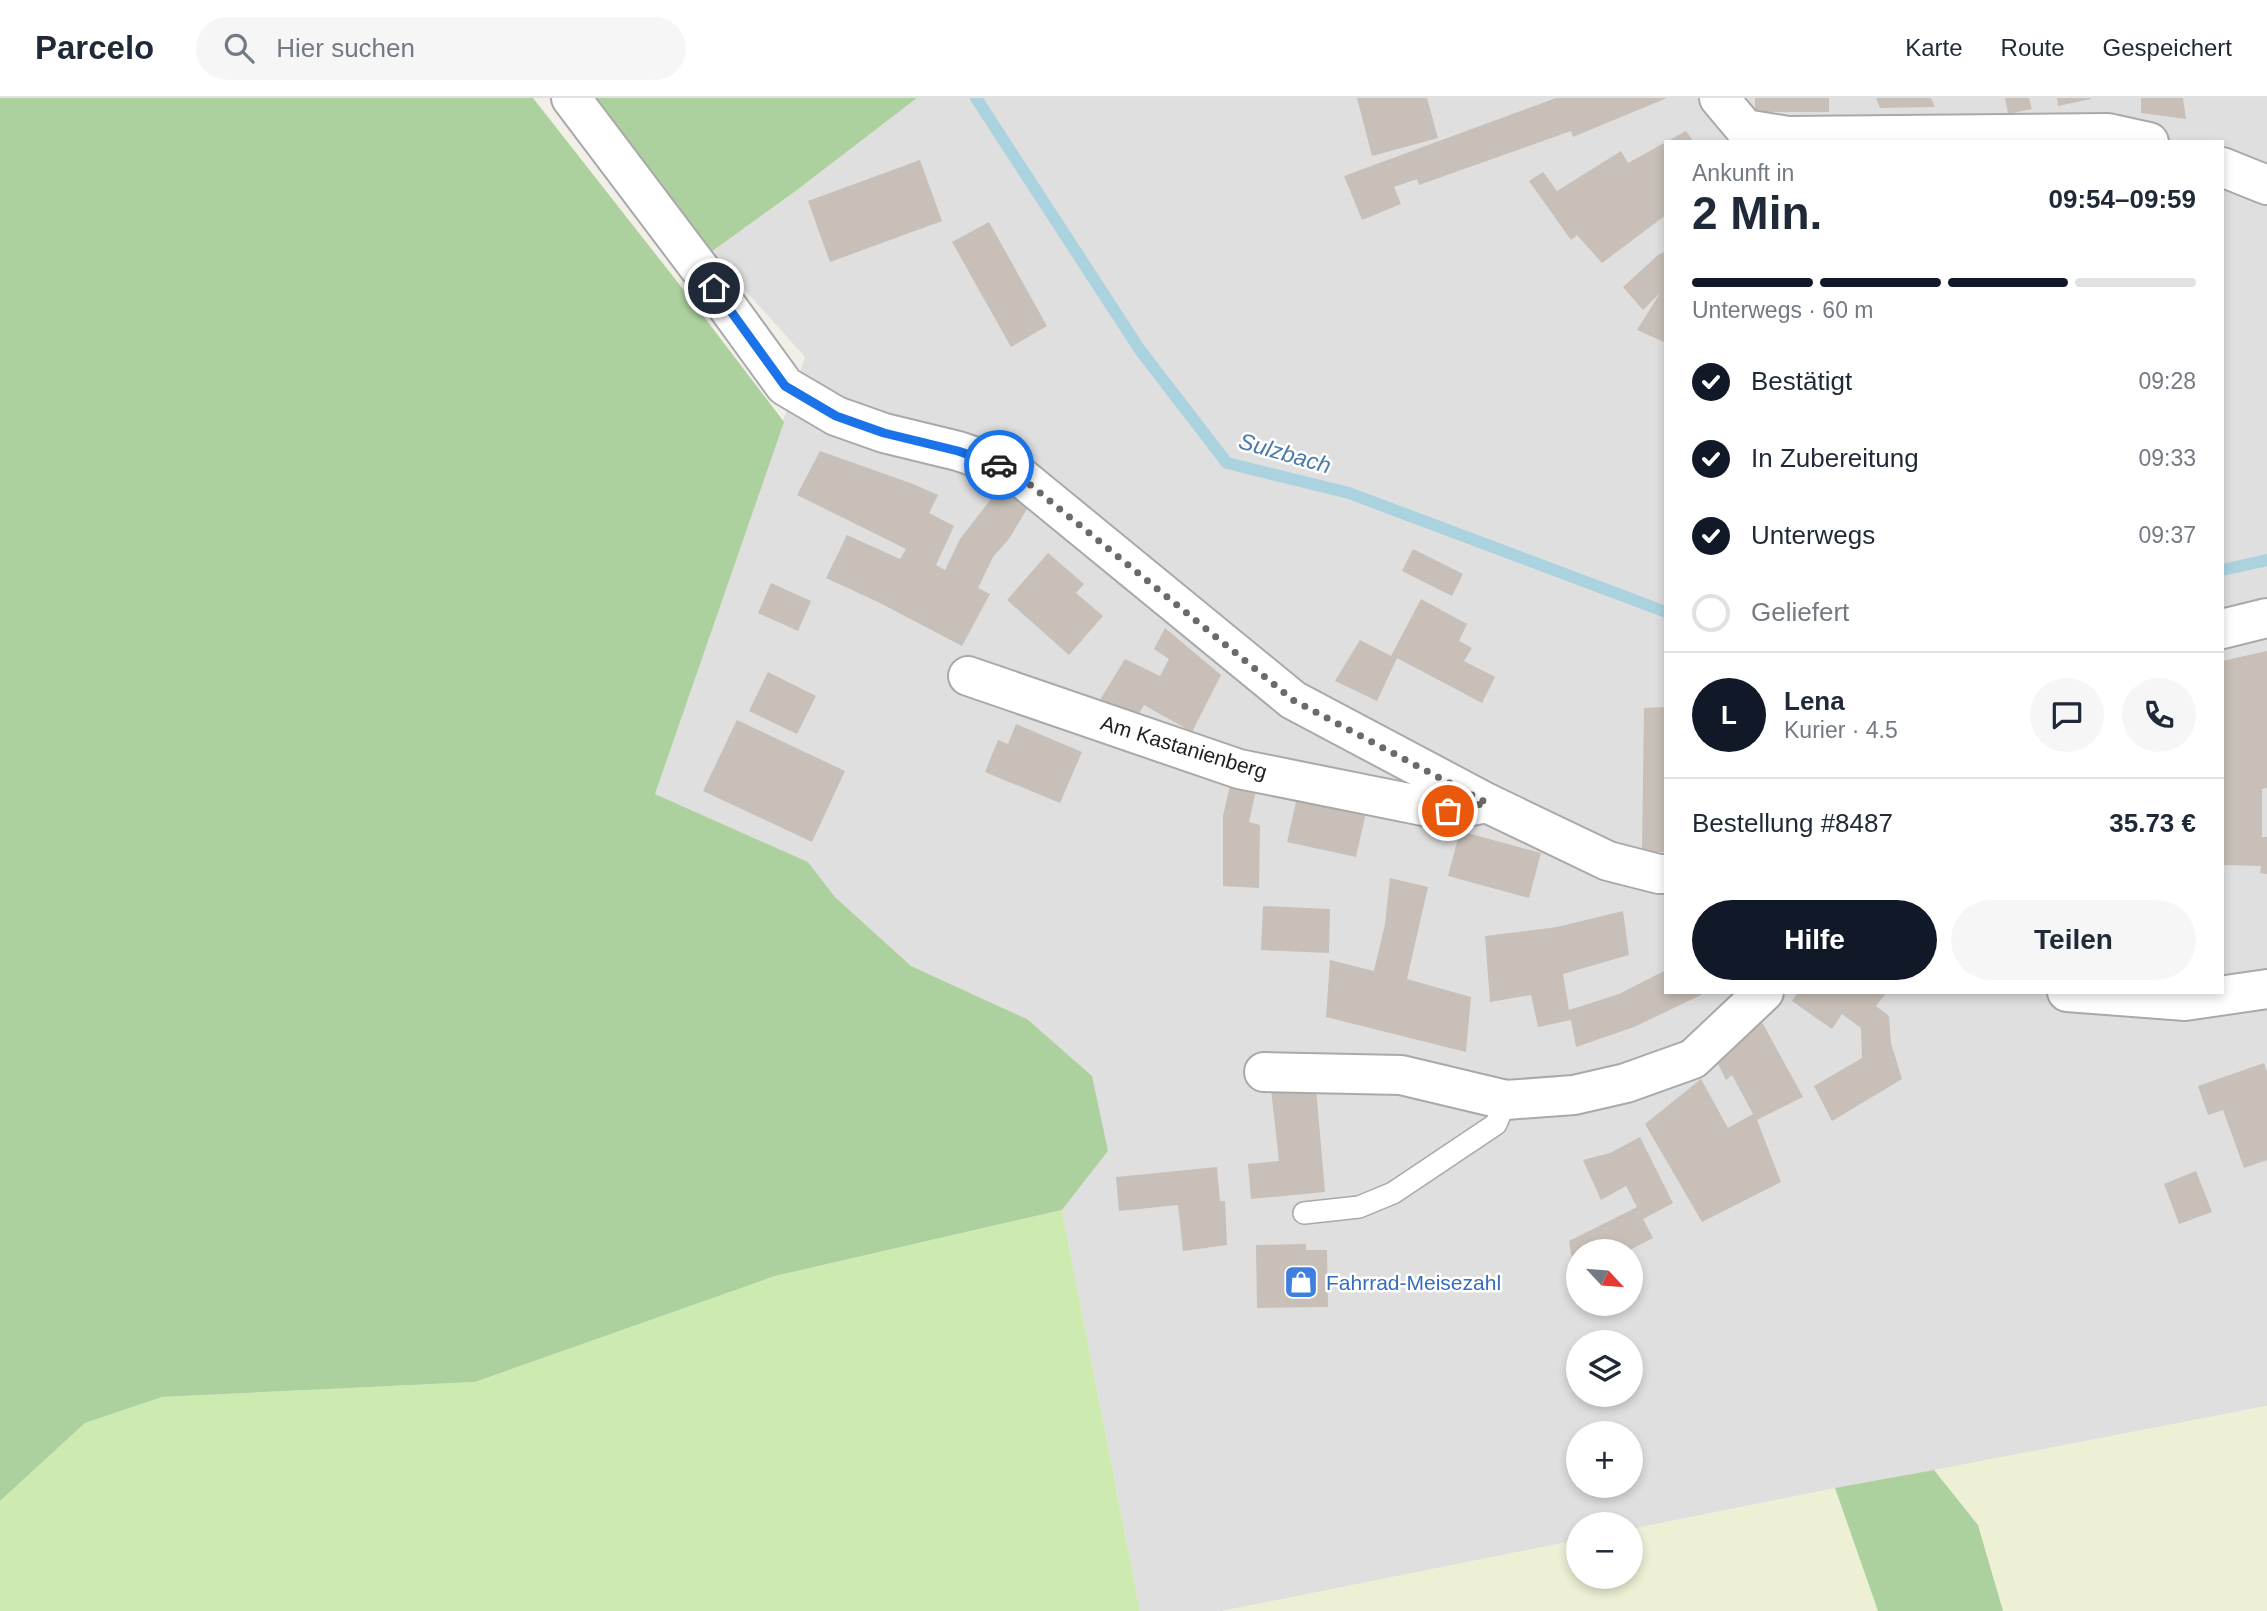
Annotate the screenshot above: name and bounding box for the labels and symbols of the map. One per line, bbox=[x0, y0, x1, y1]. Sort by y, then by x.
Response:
pin bbox=[684, 258, 744, 318]
water label: Sulzbach bbox=[1236, 427, 1334, 479]
courier bbox=[964, 430, 1034, 500]
street label: Am Kastanienberg bbox=[1098, 711, 1270, 783]
pin bbox=[1418, 781, 1478, 841]
north arrow bbox=[1566, 1239, 1643, 1316]
shop icon: Fahrrad-Meisezahl bbox=[1282, 1263, 1320, 1301]
place label: Fahrrad-Meisezahl bbox=[1326, 1271, 1501, 1294]

